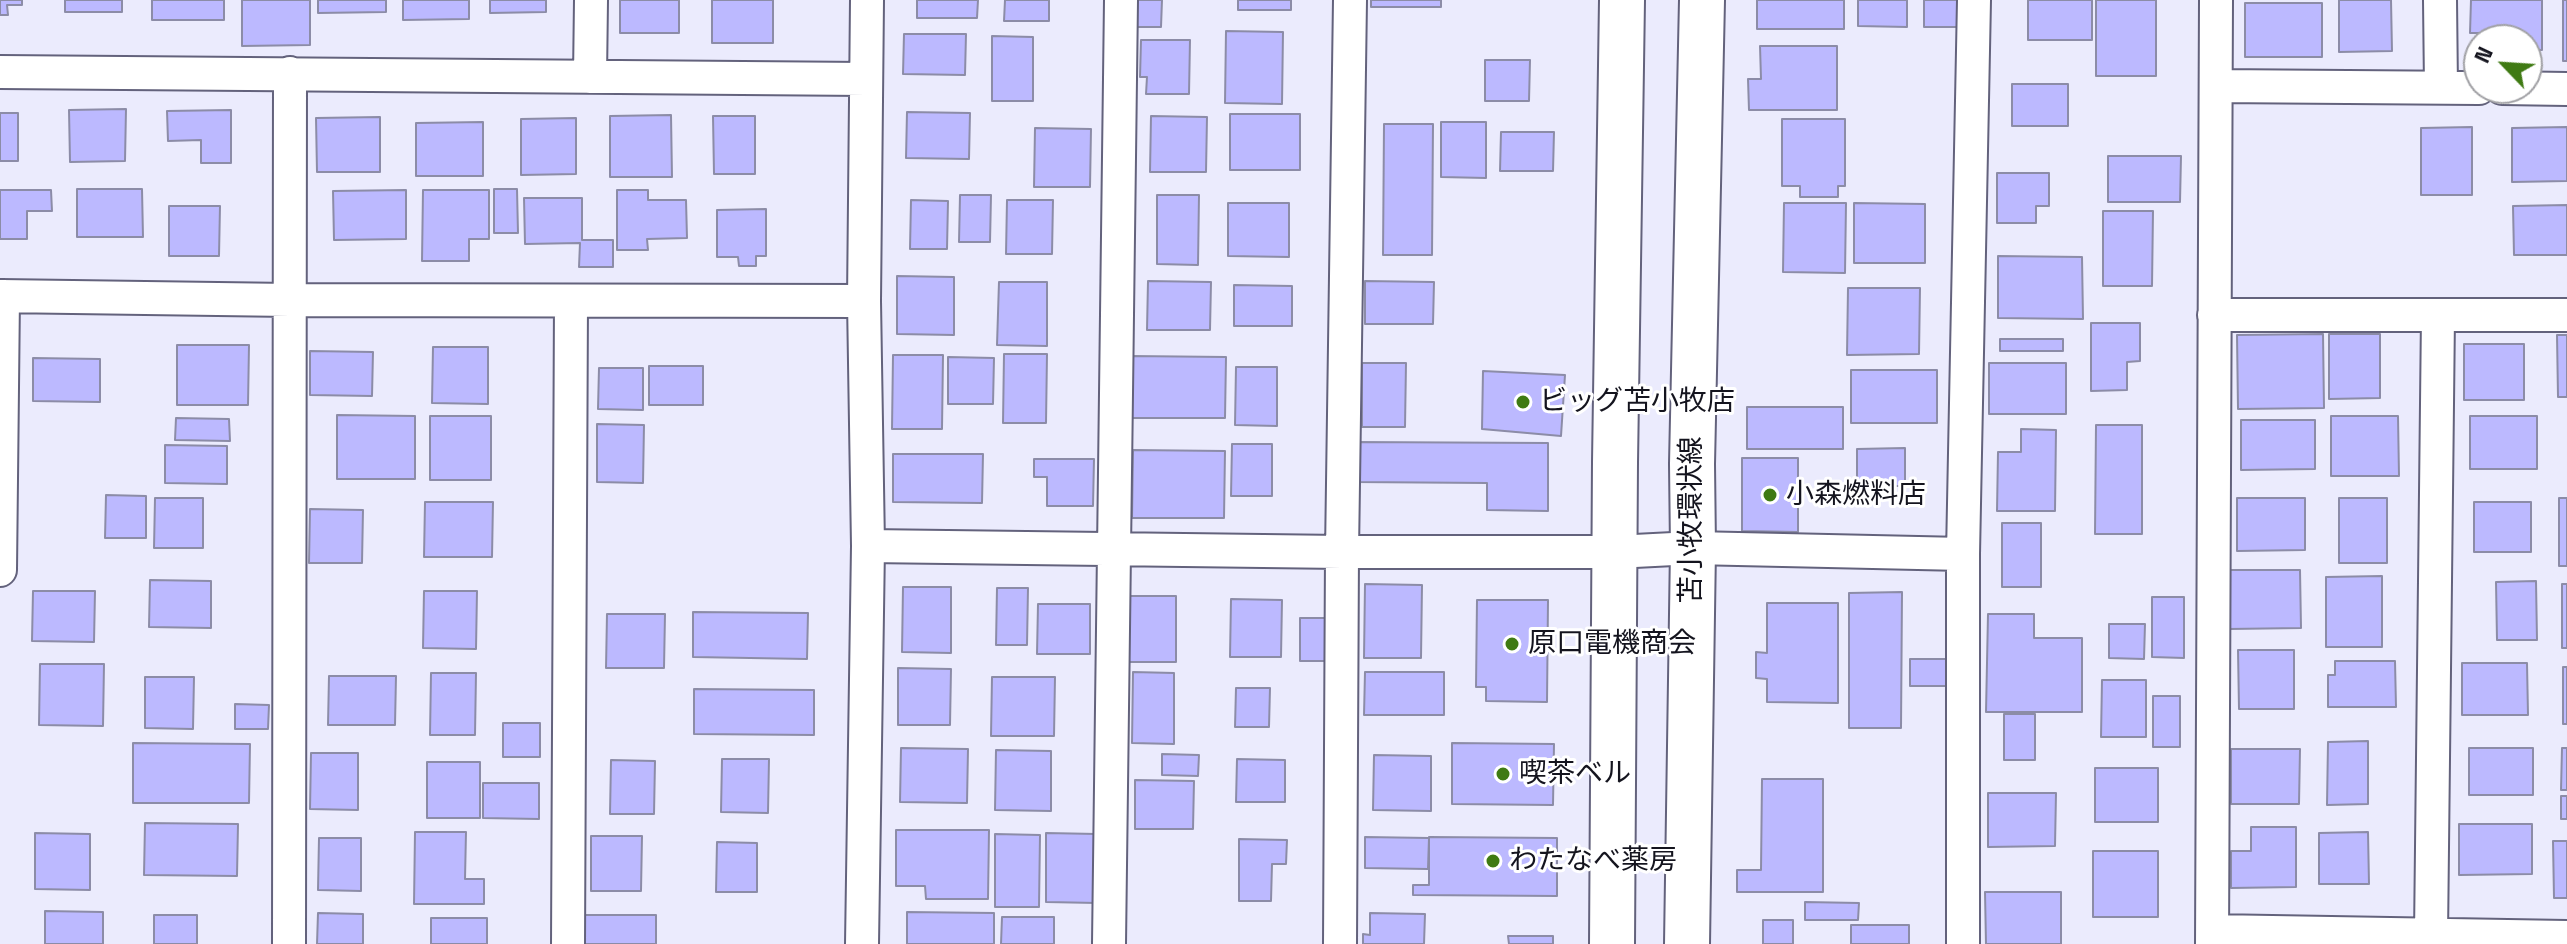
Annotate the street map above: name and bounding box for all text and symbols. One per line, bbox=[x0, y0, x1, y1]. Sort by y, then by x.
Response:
north arrow bbox=[2463, 24, 2543, 104]
text: N bbox=[2467, 42, 2499, 67]
place label: ビッグ苫小牧店 bbox=[1539, 385, 1735, 419]
marker: ビッグ苫小牧店 bbox=[1514, 393, 1532, 411]
street label: 苫小牧環状線 bbox=[1675, 436, 1709, 604]
place label: 小森燃料店 bbox=[1786, 478, 1926, 512]
marker: 小森燃料店 bbox=[1761, 486, 1779, 504]
place label: 原口電機商会 bbox=[1528, 627, 1696, 661]
marker: 原口電機商会 bbox=[1503, 635, 1521, 653]
place label: 喫茶ベル bbox=[1519, 757, 1631, 791]
marker: 喫茶ベル bbox=[1494, 765, 1512, 783]
place label: わたなべ薬房 bbox=[1509, 844, 1677, 878]
marker: わたなべ薬房 bbox=[1484, 852, 1502, 870]

